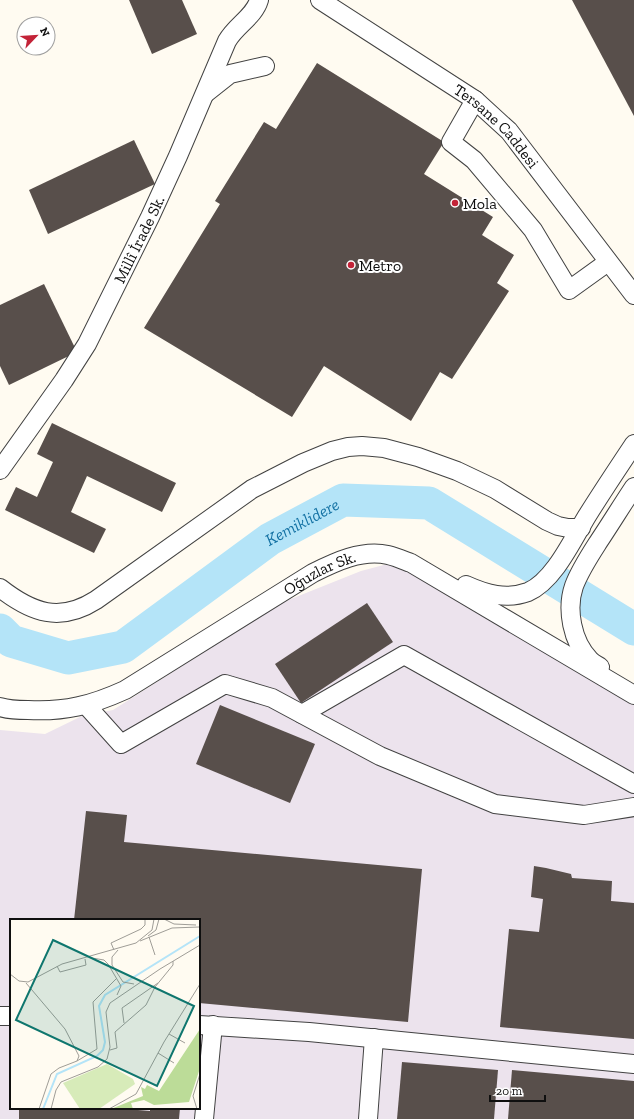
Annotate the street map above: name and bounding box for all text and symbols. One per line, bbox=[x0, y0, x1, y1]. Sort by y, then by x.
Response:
north arrow bbox=[16, 16, 56, 56]
text: N bbox=[37, 25, 53, 39]
street label: Tersane Caddesi bbox=[451, 80, 544, 172]
street label: Millî İrade Sk. bbox=[109, 192, 168, 286]
place label: Mola bbox=[463, 194, 497, 213]
marker: Mola bbox=[450, 198, 460, 208]
place label: Metro bbox=[359, 256, 401, 275]
marker: Metro bbox=[346, 260, 356, 270]
water label: Kemiklidere bbox=[262, 494, 342, 550]
street label: Oğuzlar Sk. bbox=[280, 547, 358, 599]
inset map bbox=[10, 919, 200, 1109]
scale bar bbox=[490, 1077, 545, 1103]
text: 20 m bbox=[496, 1084, 523, 1098]

